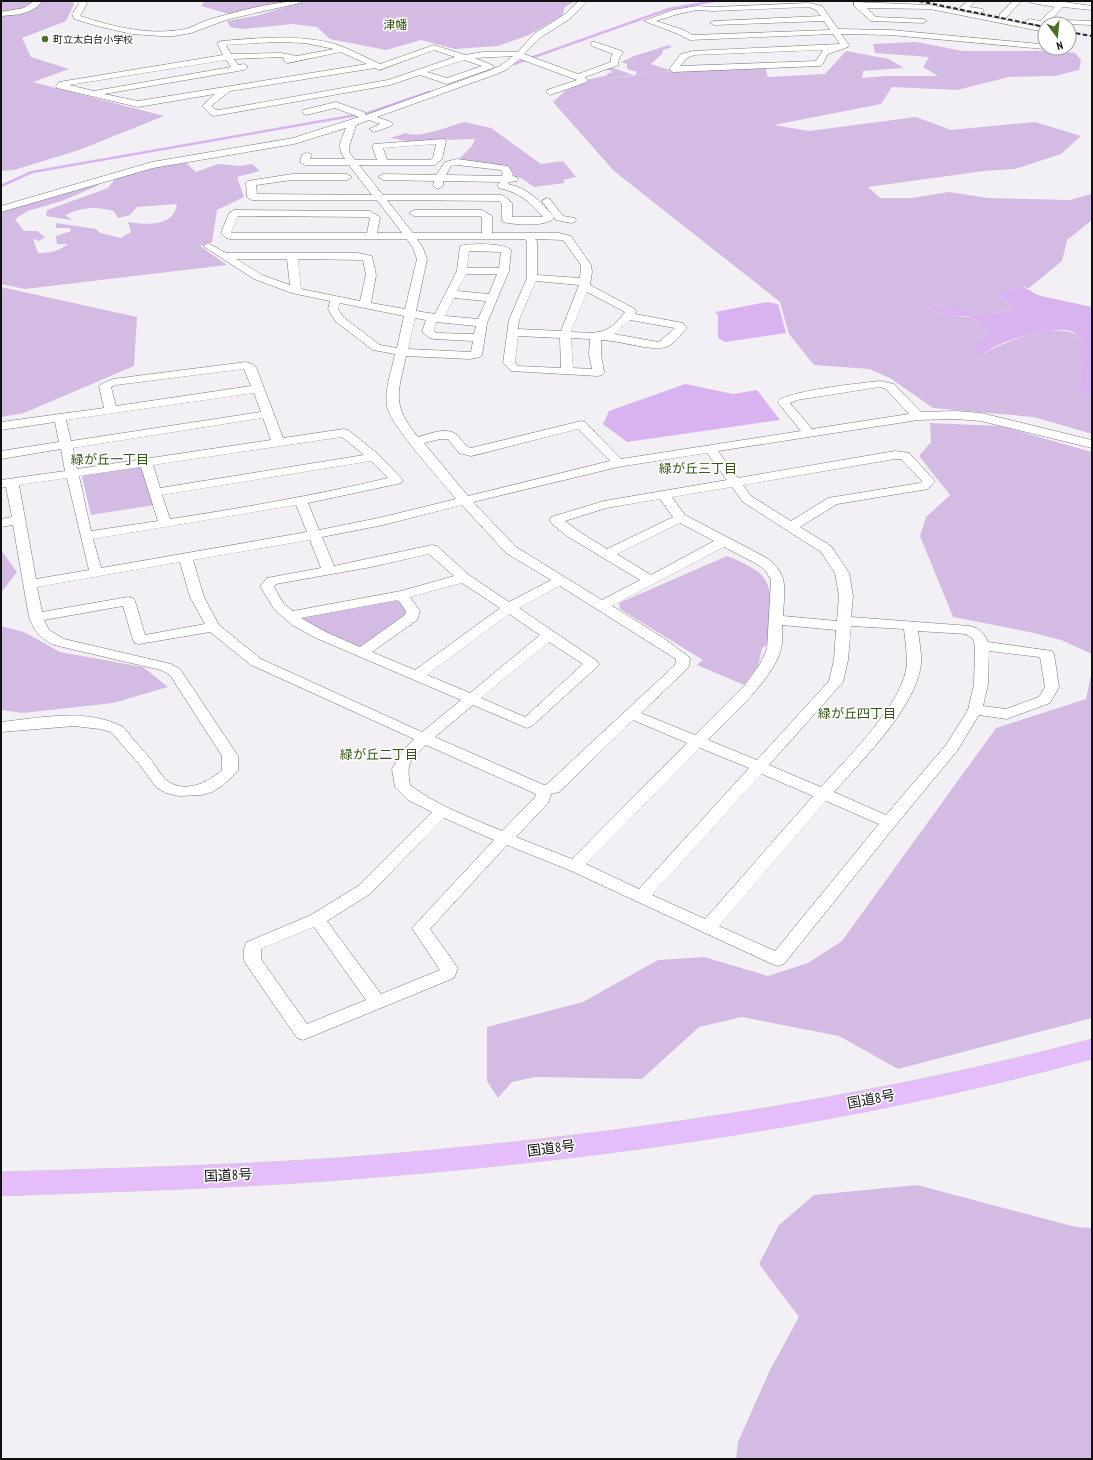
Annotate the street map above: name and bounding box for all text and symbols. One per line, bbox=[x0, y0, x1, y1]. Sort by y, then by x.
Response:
north arrow bbox=[1037, 16, 1077, 56]
district label: 津幡 bbox=[383, 17, 407, 32]
place label: 町立太白台小学校 bbox=[53, 33, 133, 46]
marker: 町立太白台小学校 bbox=[40, 34, 50, 44]
text: N bbox=[1055, 38, 1065, 53]
district label: 緑が丘一丁目 bbox=[71, 451, 149, 468]
district label: 緑が丘三丁目 bbox=[659, 460, 737, 477]
district label: 緑が丘四丁目 bbox=[818, 705, 896, 722]
district label: 緑が丘二丁目 bbox=[340, 746, 418, 763]
street label: 国道8号 bbox=[846, 1086, 896, 1112]
street label: 国道8号 bbox=[526, 1136, 576, 1160]
street label: 国道8号 bbox=[203, 1165, 253, 1185]

